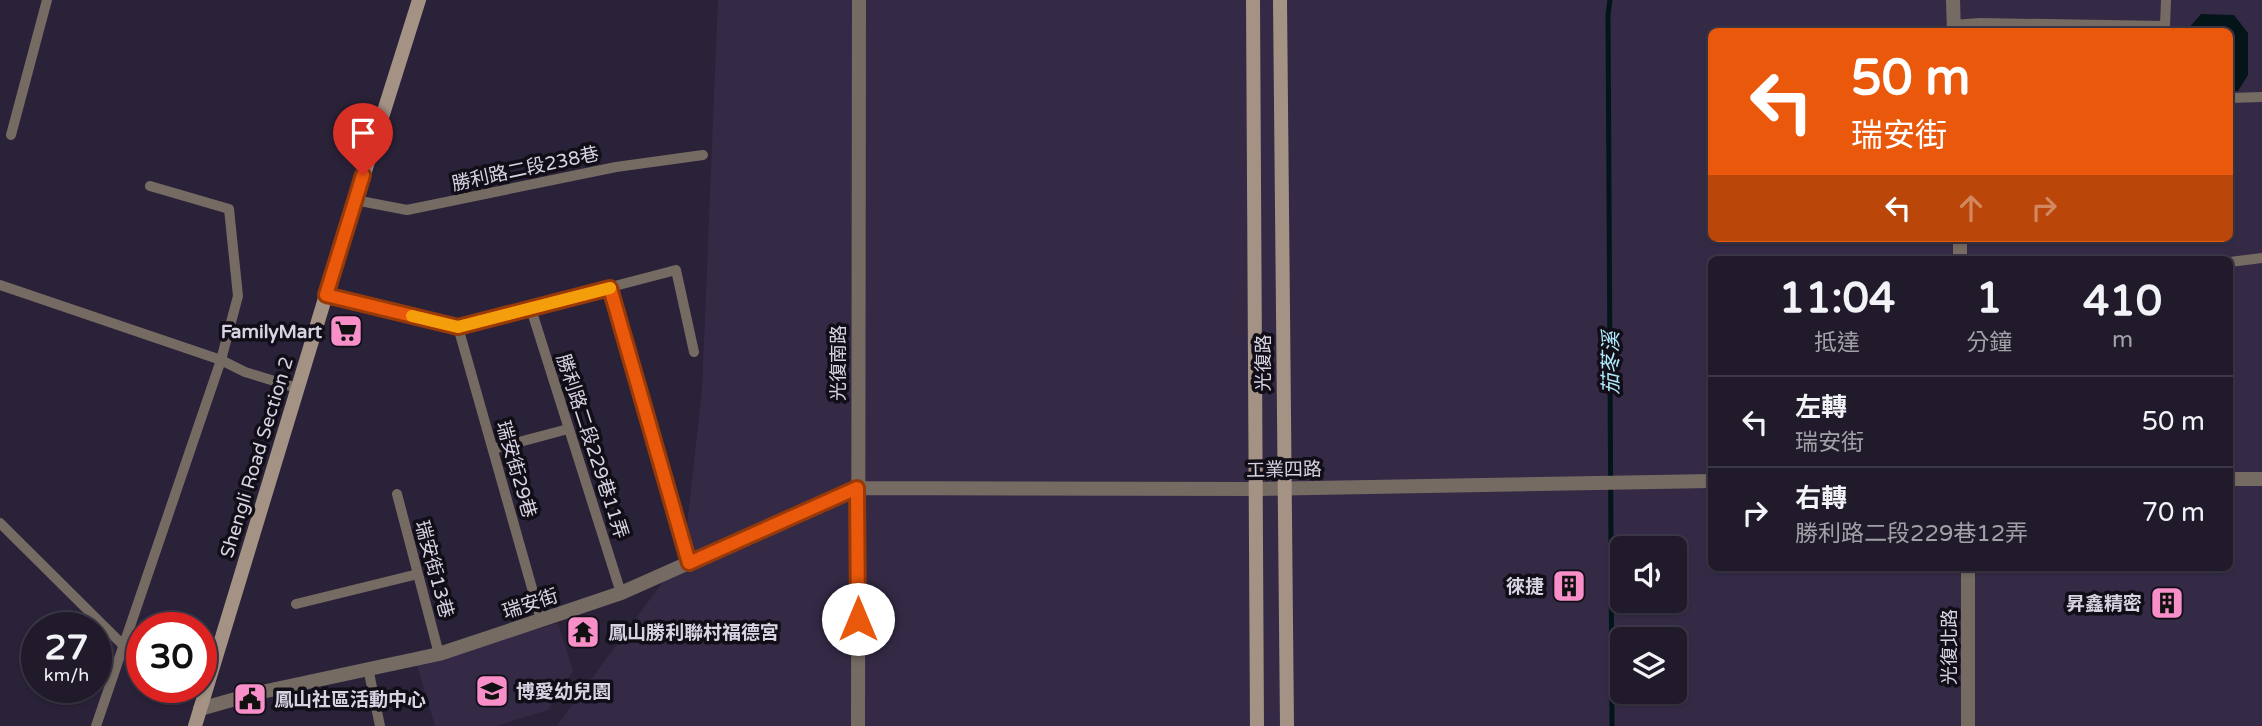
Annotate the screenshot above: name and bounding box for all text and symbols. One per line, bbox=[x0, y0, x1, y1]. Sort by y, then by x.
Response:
text: 50 m bbox=[1851, 49, 1970, 108]
icon: left bbox=[1736, 56, 1827, 147]
pin bbox=[333, 103, 393, 175]
icon: arrive bbox=[344, 114, 382, 152]
text: 瑞安街 bbox=[1851, 117, 1947, 155]
street label: 勝利路二段238巷 bbox=[450, 143, 601, 195]
icon: left bbox=[1879, 189, 1917, 227]
icon: ahead bbox=[1952, 189, 1990, 227]
icon: right bbox=[2025, 189, 2063, 227]
text: 11:04 bbox=[1779, 273, 1895, 324]
text: 1 bbox=[1976, 273, 2002, 324]
text: 410 bbox=[2083, 276, 2162, 327]
supermarket icon: FamilyMart bbox=[327, 312, 365, 350]
place label: FamilyMart bbox=[221, 321, 323, 344]
street label: 光復南路 bbox=[828, 325, 850, 401]
text: m bbox=[2112, 326, 2133, 354]
water label: 茄苳溪 bbox=[1599, 329, 1624, 395]
text: 抵達 bbox=[1814, 329, 1860, 357]
text: 分鐘 bbox=[1966, 329, 2012, 357]
street label: 光復路 bbox=[1253, 334, 1275, 392]
street label: 勝利路二段229巷11弄 bbox=[552, 351, 632, 541]
street label: Shengli Road Section 2 bbox=[216, 354, 298, 560]
text: 左轉 bbox=[1795, 392, 1847, 423]
icon: left bbox=[1736, 403, 1774, 441]
text: 50 m bbox=[2142, 406, 2205, 437]
street label: 瑞安街29巷 bbox=[492, 418, 540, 520]
text: 瑞安街 bbox=[1795, 429, 1864, 457]
street label: 工業四路 bbox=[1246, 458, 1322, 482]
text: 右轉 bbox=[1795, 483, 1847, 514]
icon: right bbox=[1736, 494, 1774, 532]
text: 70 m bbox=[2142, 497, 2205, 528]
street label: 瑞安街13巷 bbox=[410, 518, 458, 620]
text: 勝利路二段229巷12弄 bbox=[1795, 520, 2028, 548]
map controls bbox=[1610, 536, 1687, 704]
button: sound bbox=[1610, 536, 1687, 613]
building icon: 徠捷 bbox=[1550, 567, 1588, 605]
place label: 徠捷 bbox=[1506, 576, 1544, 598]
position arrow bbox=[821, 582, 895, 656]
building icon: 昇鑫精密 bbox=[2148, 584, 2186, 622]
street label: 瑞安街 bbox=[500, 585, 561, 623]
place label: 昇鑫精密 bbox=[2066, 593, 2142, 615]
street label: 光復北路 bbox=[1939, 609, 1961, 685]
speed limit sign: 30 bbox=[126, 612, 217, 703]
temple icon: 鳳山勝利聯村福德宮 bbox=[564, 613, 602, 651]
place label: 鳳山勝利聯村福德宮 bbox=[608, 622, 779, 644]
text: 27 bbox=[45, 627, 88, 669]
button: layers bbox=[1610, 627, 1687, 704]
text: km/h bbox=[44, 664, 89, 686]
school or university icon: 博愛幼兒園 bbox=[473, 672, 511, 710]
public building icon: 鳳山社區活動中心 bbox=[231, 680, 269, 718]
place label: 博愛幼兒園 bbox=[516, 681, 611, 703]
place label: 鳳山社區活動中心 bbox=[274, 689, 426, 711]

